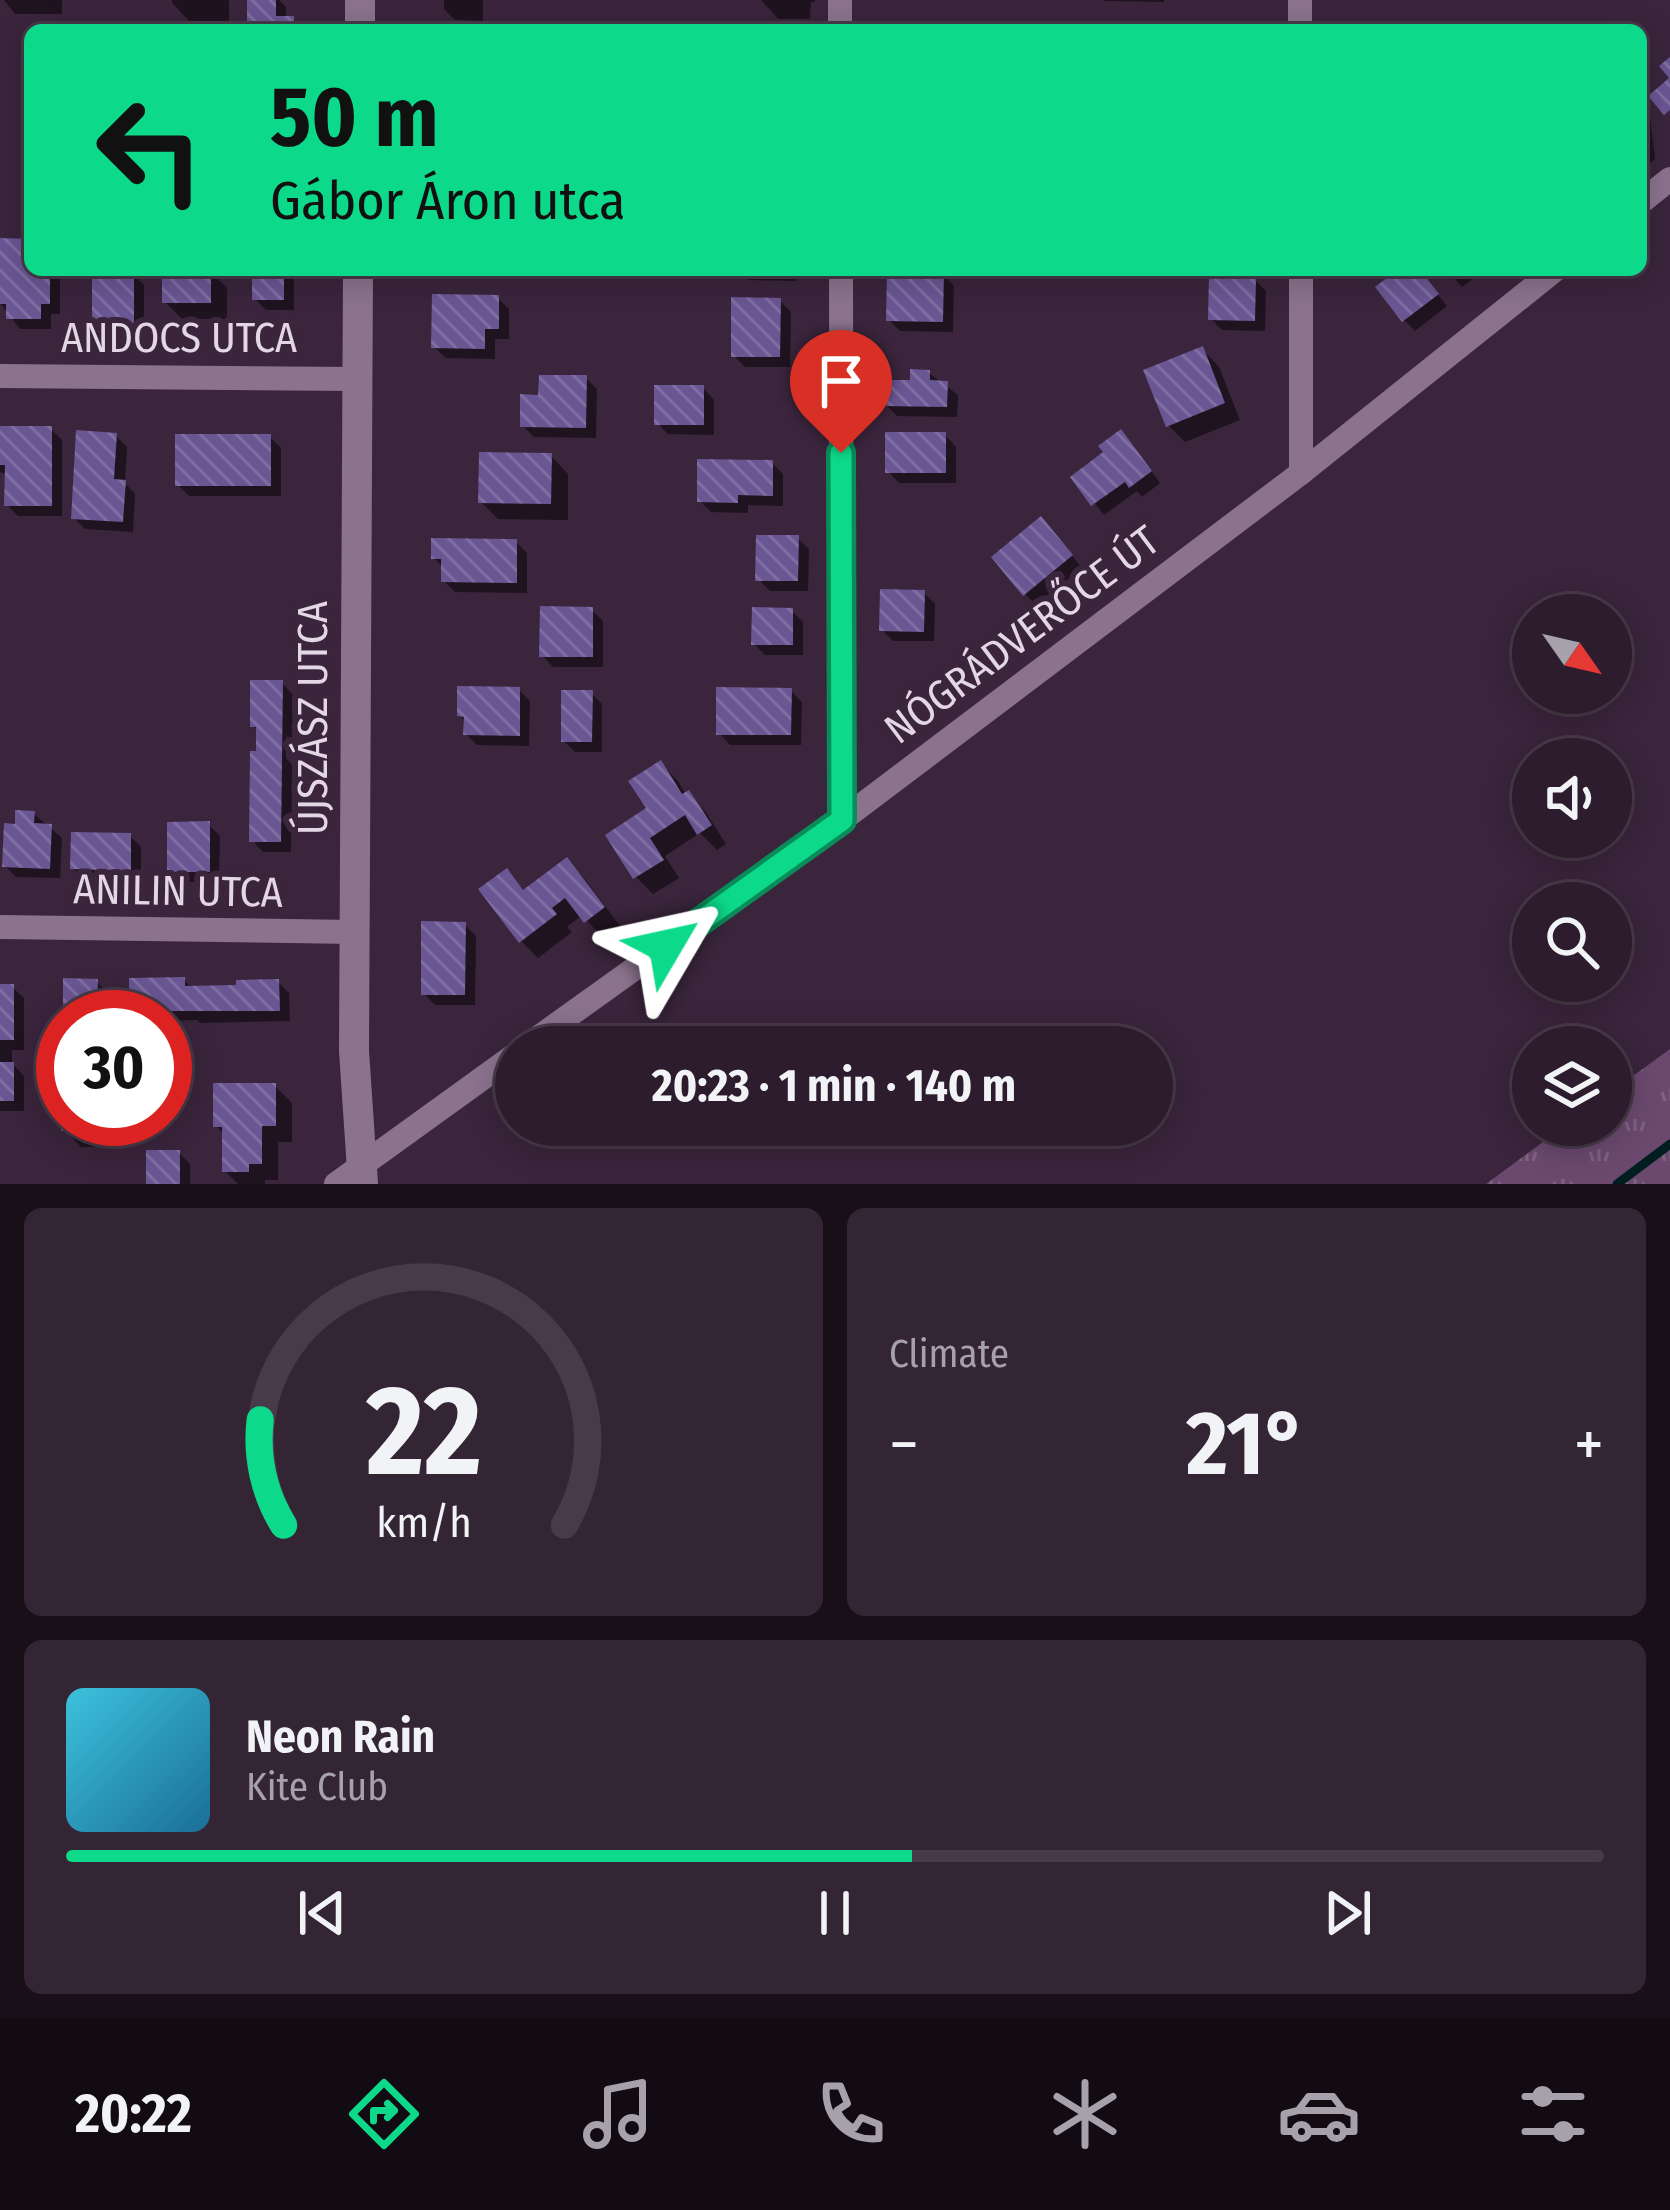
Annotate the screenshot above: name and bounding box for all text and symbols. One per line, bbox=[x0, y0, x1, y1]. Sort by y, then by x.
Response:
text: 50 m bbox=[270, 67, 439, 168]
icon: left bbox=[72, 72, 228, 228]
text: Gábor Áron utca bbox=[270, 169, 625, 233]
street label: ANDOCS UTCA bbox=[61, 313, 297, 363]
pin bbox=[790, 330, 892, 453]
icon: arrive bbox=[808, 348, 874, 414]
street label: NÓGRÁDVERŐCE ÚT bbox=[874, 514, 1169, 754]
north arrow bbox=[1512, 594, 1632, 714]
map controls bbox=[1512, 594, 1632, 1146]
street label: ÚJSZÁSZ UTCA bbox=[288, 601, 338, 835]
button: sound bbox=[1512, 738, 1632, 858]
street label: ANILIN UTCA bbox=[73, 864, 283, 918]
button: search bbox=[1512, 882, 1632, 1002]
position arrow bbox=[603, 883, 729, 1009]
speed limit sign: 30 bbox=[36, 990, 192, 1146]
button: layers bbox=[1512, 1026, 1632, 1146]
text: 20:23 · 1 min · 140 m bbox=[652, 1059, 1016, 1113]
text: Climate bbox=[889, 1331, 1009, 1377]
text: 22 bbox=[365, 1357, 481, 1507]
text: 21° bbox=[1186, 1390, 1307, 1498]
text: − bbox=[889, 1405, 919, 1484]
text: + bbox=[1574, 1405, 1604, 1484]
text: km/h bbox=[376, 1497, 471, 1548]
text: Neon Rain bbox=[246, 1710, 435, 1764]
text: Kite Club bbox=[246, 1764, 388, 1810]
icon: previous bbox=[289, 1880, 355, 1946]
icon: pause bbox=[802, 1880, 868, 1946]
icon: next bbox=[1315, 1880, 1381, 1946]
icon: directions bbox=[342, 2072, 426, 2156]
icon: music bbox=[576, 2072, 660, 2156]
icon: phone bbox=[809, 2072, 893, 2156]
icon: climate bbox=[1043, 2072, 1127, 2156]
icon: car bbox=[1277, 2072, 1361, 2156]
icon: filters bbox=[1511, 2072, 1595, 2156]
text: 20:22 bbox=[75, 2082, 192, 2146]

